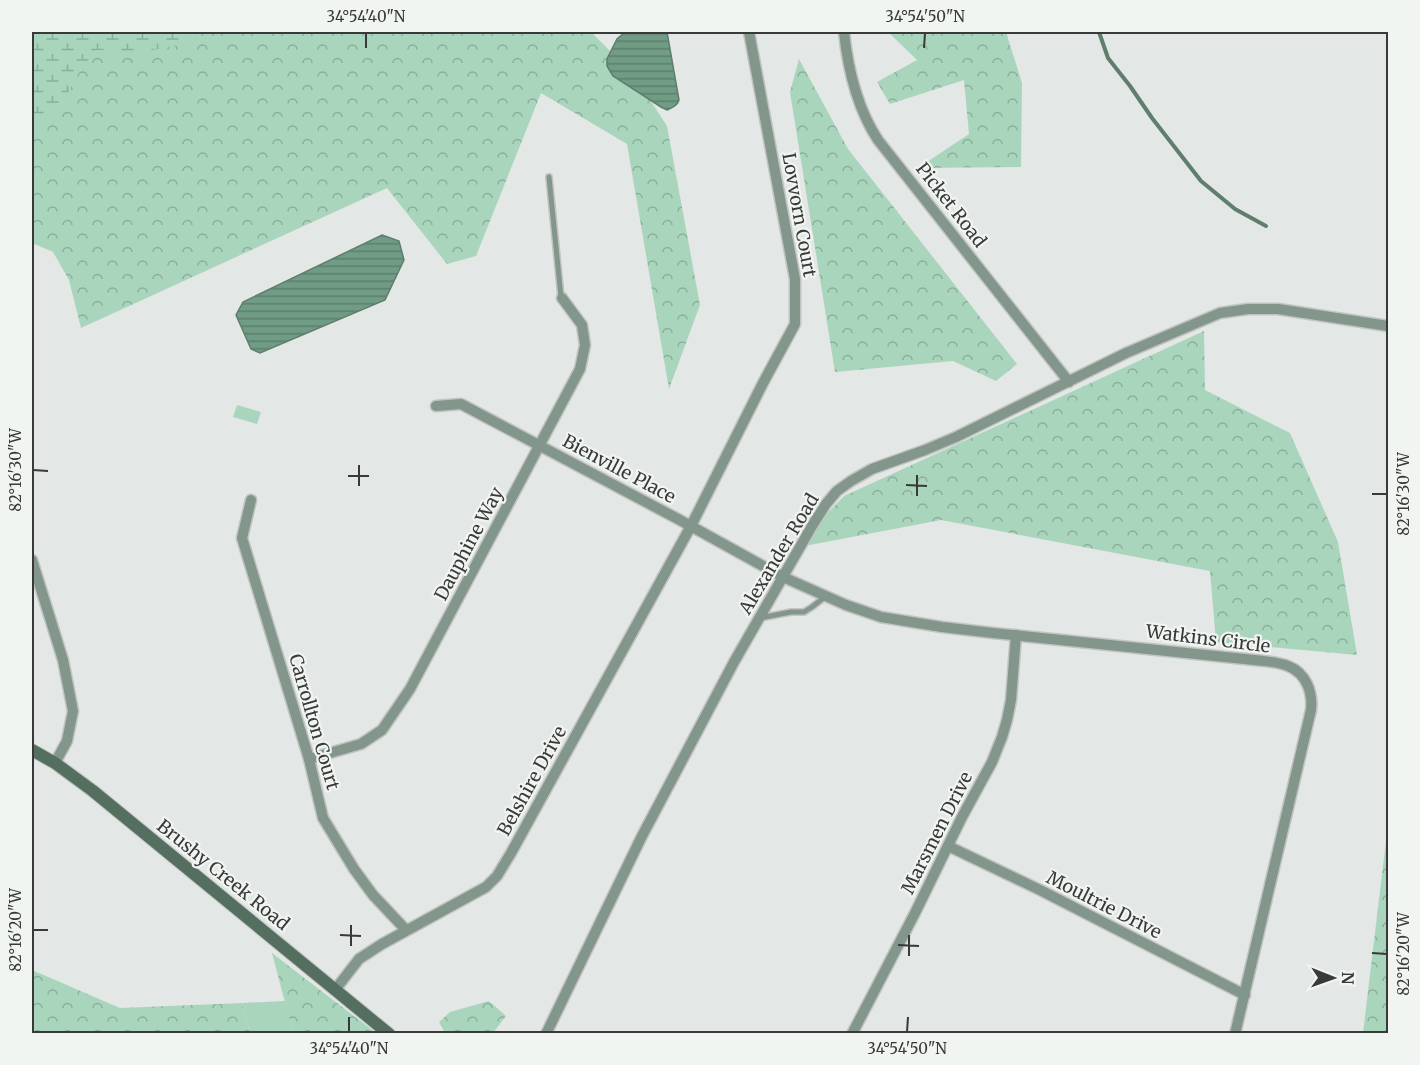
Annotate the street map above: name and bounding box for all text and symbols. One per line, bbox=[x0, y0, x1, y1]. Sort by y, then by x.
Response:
text: 34°54'40"N bbox=[327, 7, 406, 26]
text: 34°54'50"N bbox=[885, 7, 965, 26]
street label: Lovvorn Court bbox=[777, 151, 822, 279]
street label: Picket Road bbox=[911, 158, 992, 252]
text: 82°16'30"W bbox=[6, 427, 25, 512]
street label: Bienville Place bbox=[559, 429, 680, 508]
text: 82°16'30"W bbox=[1394, 451, 1413, 536]
street label: Dauphine Way bbox=[429, 483, 508, 604]
street label: Alexander Road bbox=[733, 489, 824, 619]
street label: Watkins Circle bbox=[1144, 619, 1271, 658]
street label: Carrollton Court bbox=[284, 651, 345, 792]
street label: Belshire Drive bbox=[492, 722, 571, 840]
street label: Marsmen Drive bbox=[896, 768, 977, 898]
street label: Brushy Creek Road bbox=[152, 814, 294, 935]
street label: Moultrie Drive bbox=[1043, 866, 1166, 943]
text: 82°16'20"W bbox=[6, 887, 25, 972]
text: 82°16'20"W bbox=[1394, 911, 1413, 996]
north arrow bbox=[1303, 948, 1363, 1008]
text: N bbox=[1338, 972, 1358, 985]
text: 34°54'40"N bbox=[310, 1039, 389, 1058]
text: 34°54'50"N bbox=[867, 1039, 947, 1058]

